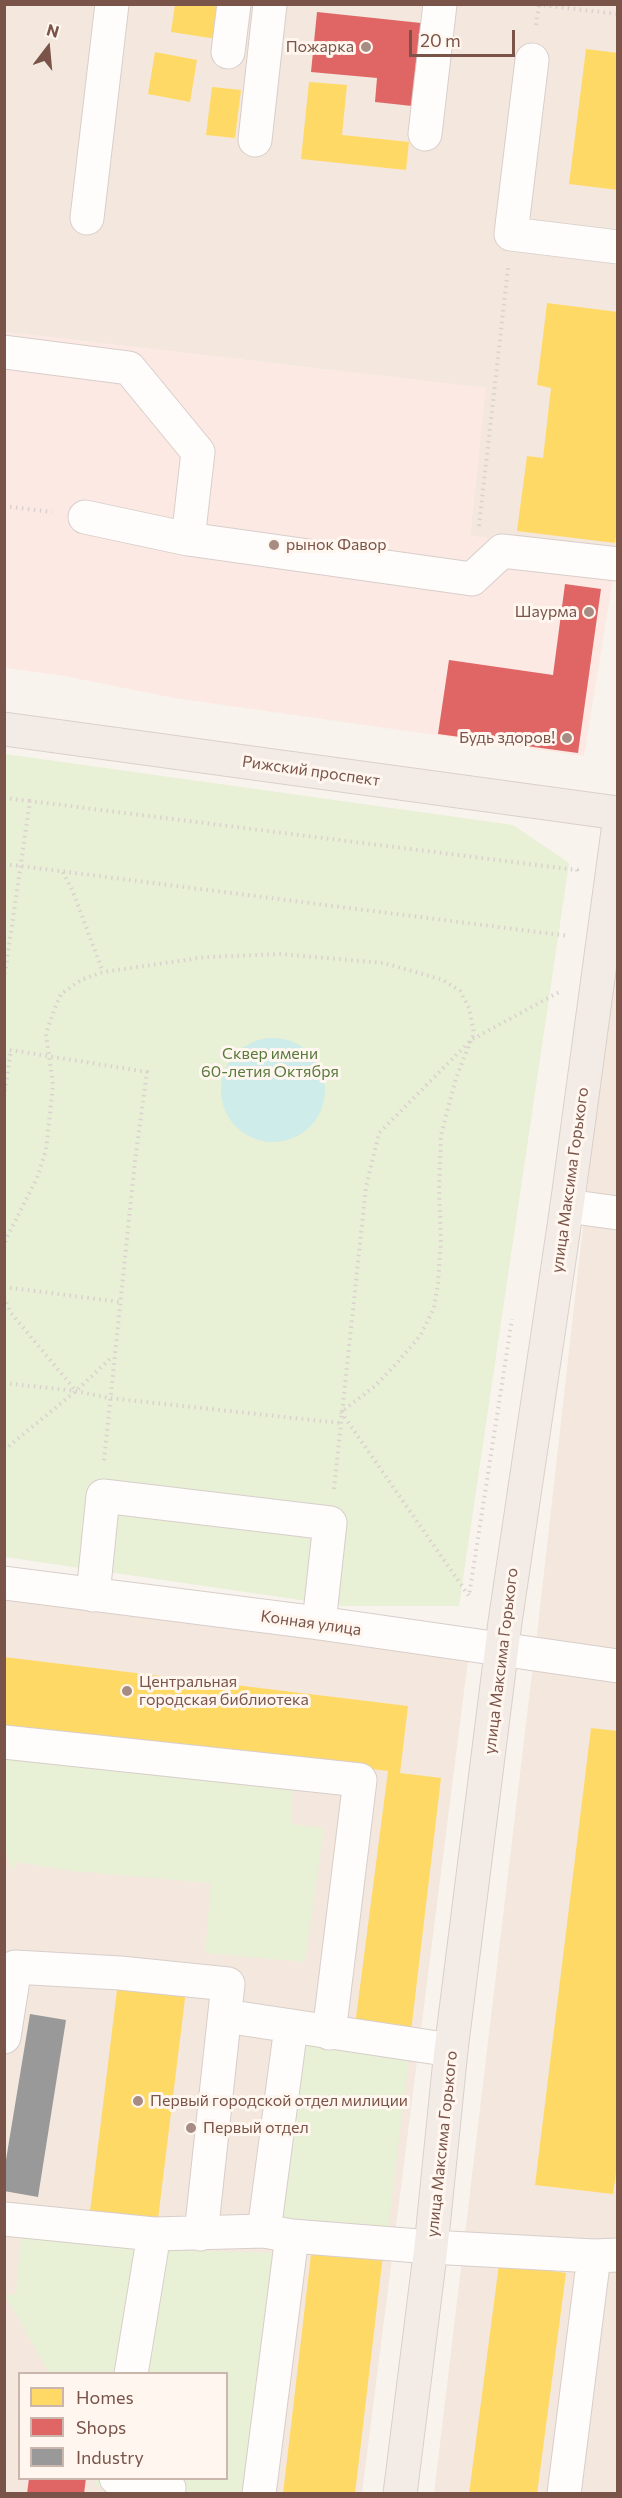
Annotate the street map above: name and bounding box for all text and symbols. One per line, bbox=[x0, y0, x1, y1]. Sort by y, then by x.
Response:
north arrow bbox=[18, 18, 78, 78]
scale bar bbox=[412, 18, 518, 56]
text: N bbox=[45, 19, 61, 41]
text: 20 m bbox=[420, 29, 461, 51]
place label: Пожарка bbox=[286, 37, 354, 57]
marker: Пожарка bbox=[359, 40, 373, 54]
place label: рынок Фавор bbox=[286, 535, 387, 555]
marker: рынок Фавор bbox=[267, 538, 281, 552]
place label: Шаурма bbox=[515, 602, 577, 622]
marker: Шаурма bbox=[582, 605, 596, 619]
place label: Будь здоров! bbox=[459, 728, 555, 748]
marker: Будь здоров! bbox=[560, 731, 574, 745]
street label: Рижский проспект bbox=[241, 752, 381, 790]
park label: Сквер имени 60-летия Октября bbox=[201, 1044, 339, 1082]
street label: улица Максима Горького bbox=[547, 1086, 593, 1274]
street label: улица Максима Горького bbox=[480, 1567, 522, 1755]
street label: Конная улица bbox=[259, 1606, 363, 1640]
place label: Центральная городская библиотека bbox=[139, 1672, 309, 1710]
marker: Центральная городская библиотека bbox=[120, 1684, 134, 1698]
street label: улица Максима Горького bbox=[423, 2050, 461, 2238]
place label: Первый городской отдел милиции bbox=[150, 2091, 408, 2111]
marker: Первый городской отдел милиции bbox=[131, 2094, 145, 2108]
place label: Первый отдел bbox=[203, 2118, 309, 2138]
marker: Первый отдел bbox=[184, 2121, 198, 2135]
legend bbox=[18, 2372, 228, 2480]
text: Homes bbox=[76, 2386, 134, 2408]
text: Shops bbox=[76, 2416, 126, 2438]
text: Industry bbox=[76, 2446, 144, 2468]

